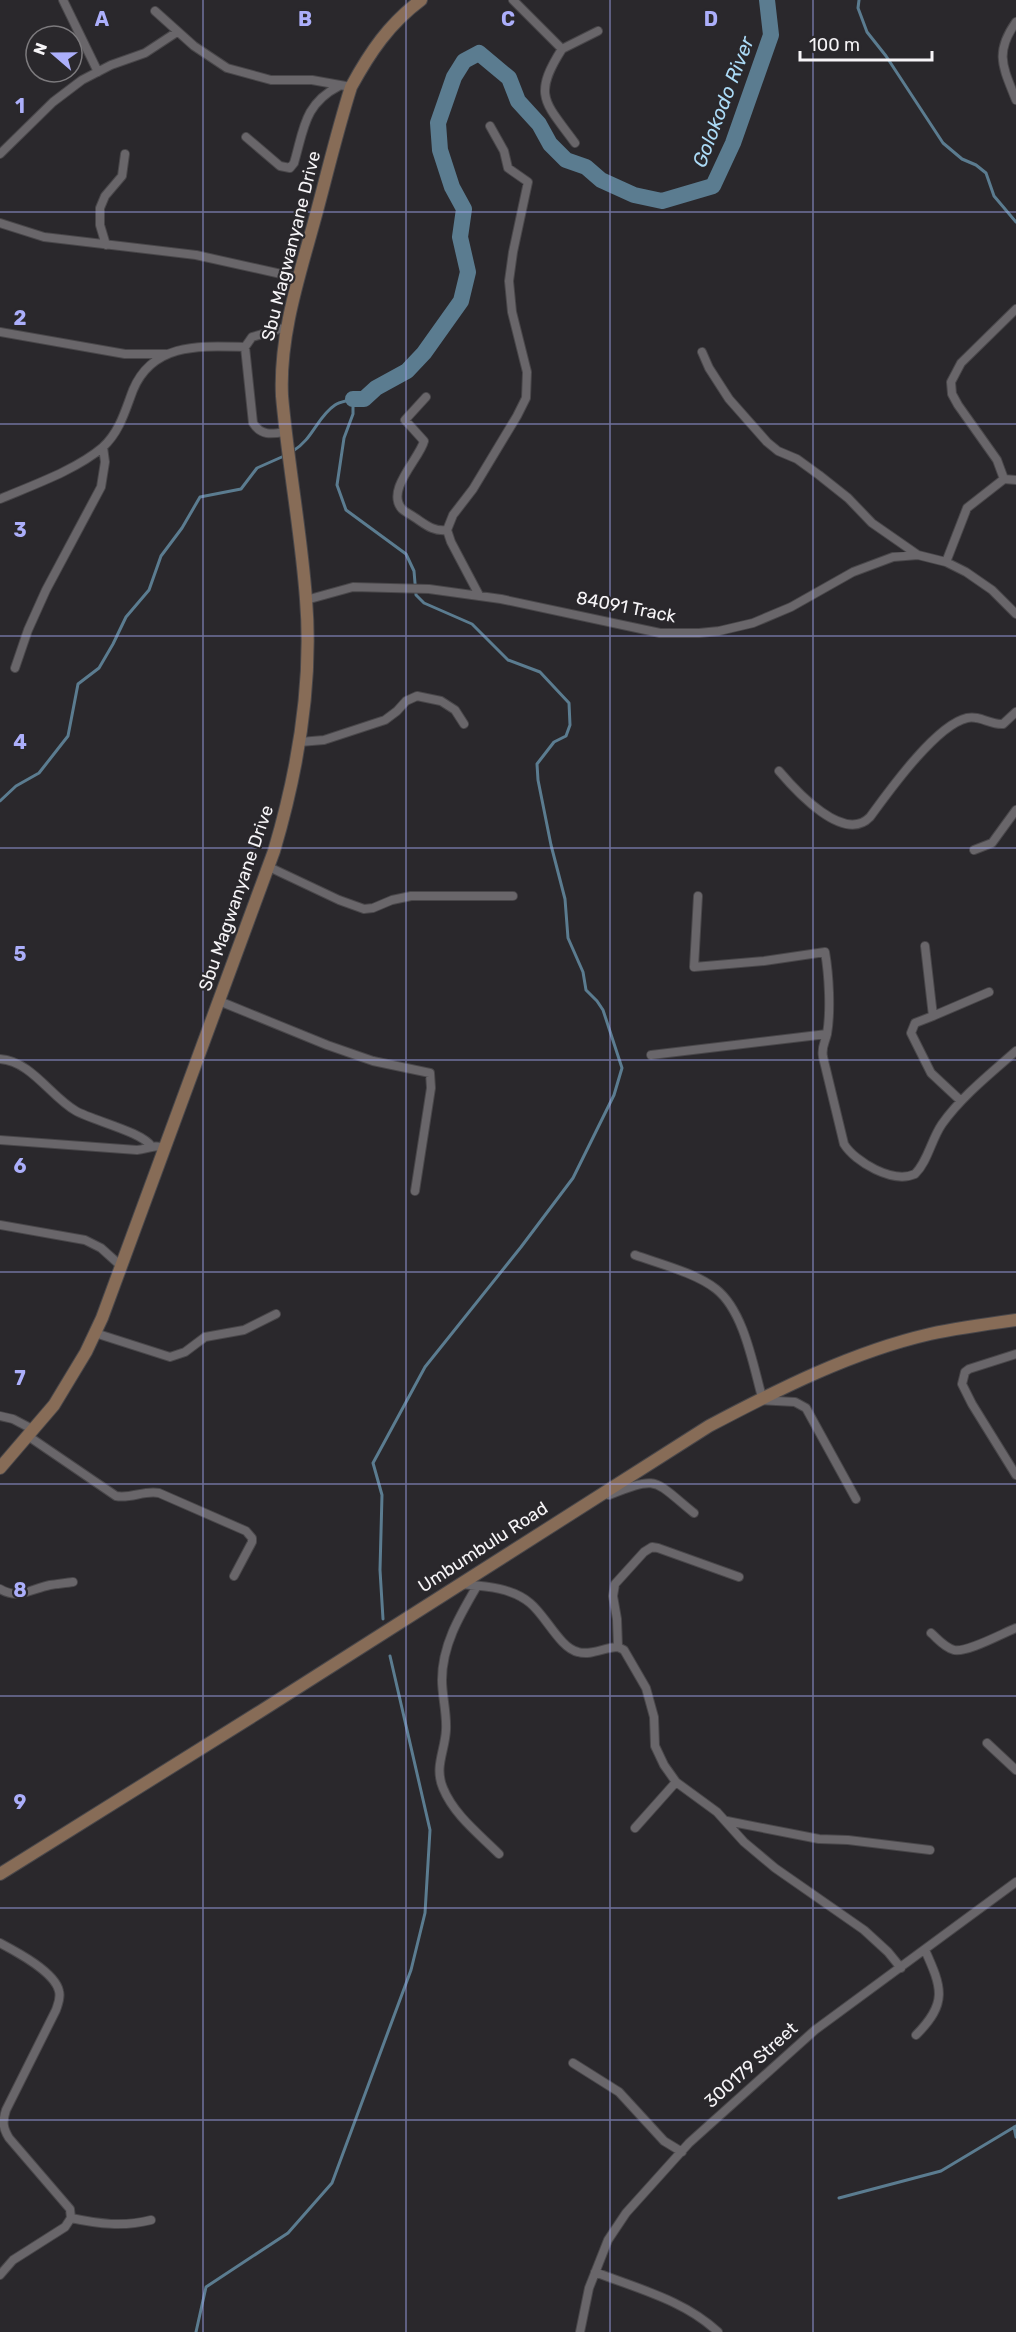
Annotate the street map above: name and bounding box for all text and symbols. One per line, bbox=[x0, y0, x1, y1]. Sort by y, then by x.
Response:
text: A bbox=[95, 7, 110, 31]
text: B bbox=[298, 7, 312, 31]
text: C bbox=[501, 7, 515, 31]
text: D bbox=[704, 7, 718, 31]
north arrow bbox=[24, 24, 84, 84]
scale bar bbox=[800, 24, 932, 62]
water label: Golokodo River bbox=[687, 32, 759, 171]
text: 100 m bbox=[809, 34, 860, 56]
text: N bbox=[29, 40, 51, 58]
text: 1 bbox=[15, 94, 25, 118]
street label: Sbu Magwanyane Drive bbox=[257, 149, 325, 343]
text: 2 bbox=[14, 306, 27, 330]
text: 3 bbox=[13, 518, 27, 542]
street label: 84091 Track bbox=[574, 587, 678, 628]
text: 4 bbox=[13, 730, 27, 754]
street label: Sbu Magwanyane Drive bbox=[194, 802, 278, 994]
text: 5 bbox=[14, 942, 27, 966]
text: 6 bbox=[13, 1154, 27, 1178]
text: 7 bbox=[14, 1366, 26, 1390]
street label: Umbumbulu Road bbox=[414, 1497, 552, 1597]
text: 8 bbox=[13, 1578, 27, 1602]
text: 9 bbox=[14, 1790, 27, 1814]
street label: 300179 Street bbox=[700, 2017, 802, 2113]

